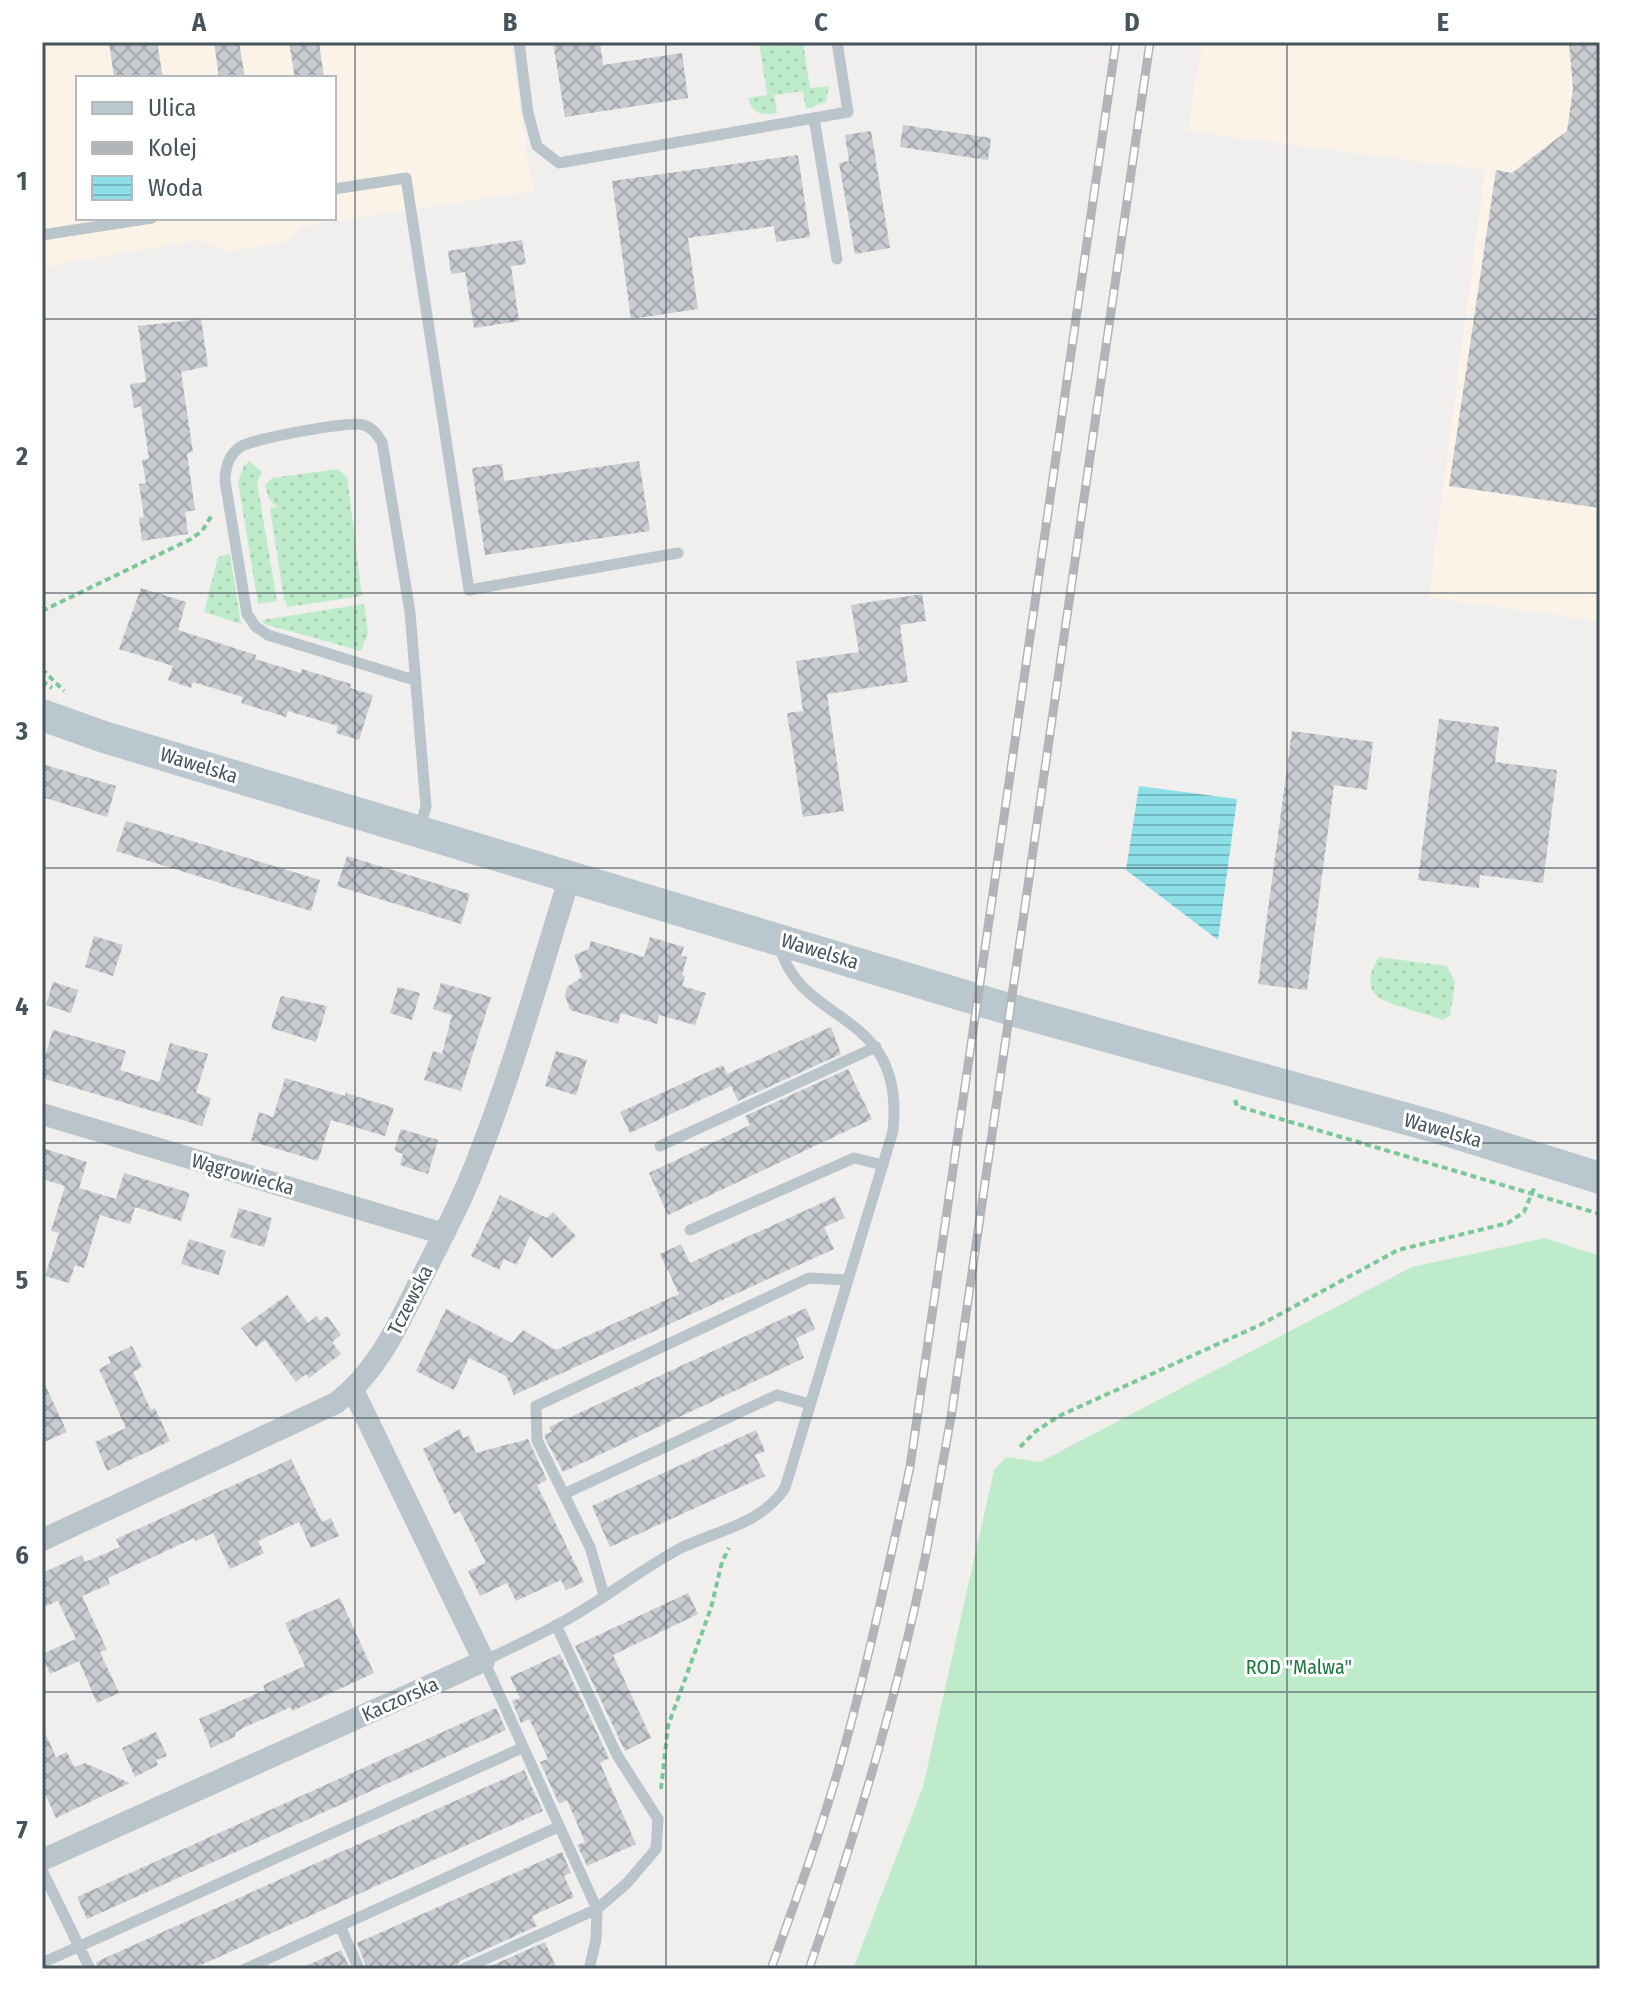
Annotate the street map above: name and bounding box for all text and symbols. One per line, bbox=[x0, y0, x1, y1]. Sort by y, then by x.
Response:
text: A bbox=[191, 7, 207, 38]
text: B bbox=[503, 7, 518, 38]
text: C bbox=[814, 7, 828, 38]
text: D bbox=[1124, 7, 1140, 38]
text: E bbox=[1437, 7, 1449, 38]
legend bbox=[76, 76, 336, 220]
text: Ulica bbox=[148, 94, 196, 122]
text: Kolej bbox=[148, 134, 197, 162]
text: 1 bbox=[17, 166, 28, 197]
text: Woda bbox=[148, 174, 203, 202]
text: 2 bbox=[15, 441, 28, 472]
text: 3 bbox=[15, 716, 28, 747]
street label: Wawelska bbox=[157, 742, 241, 788]
street label: Wawelska bbox=[778, 928, 862, 974]
text: 4 bbox=[15, 991, 29, 1022]
street label: Wawelska bbox=[1401, 1107, 1485, 1153]
street label: Wągrowiecka bbox=[189, 1148, 297, 1200]
street label: Tczewska bbox=[382, 1261, 438, 1339]
text: 5 bbox=[16, 1265, 29, 1296]
text: 6 bbox=[15, 1540, 29, 1571]
park label: ROD "Malwa" bbox=[1246, 1655, 1352, 1679]
street label: Kaczorska bbox=[358, 1672, 442, 1726]
text: 7 bbox=[16, 1815, 28, 1846]

